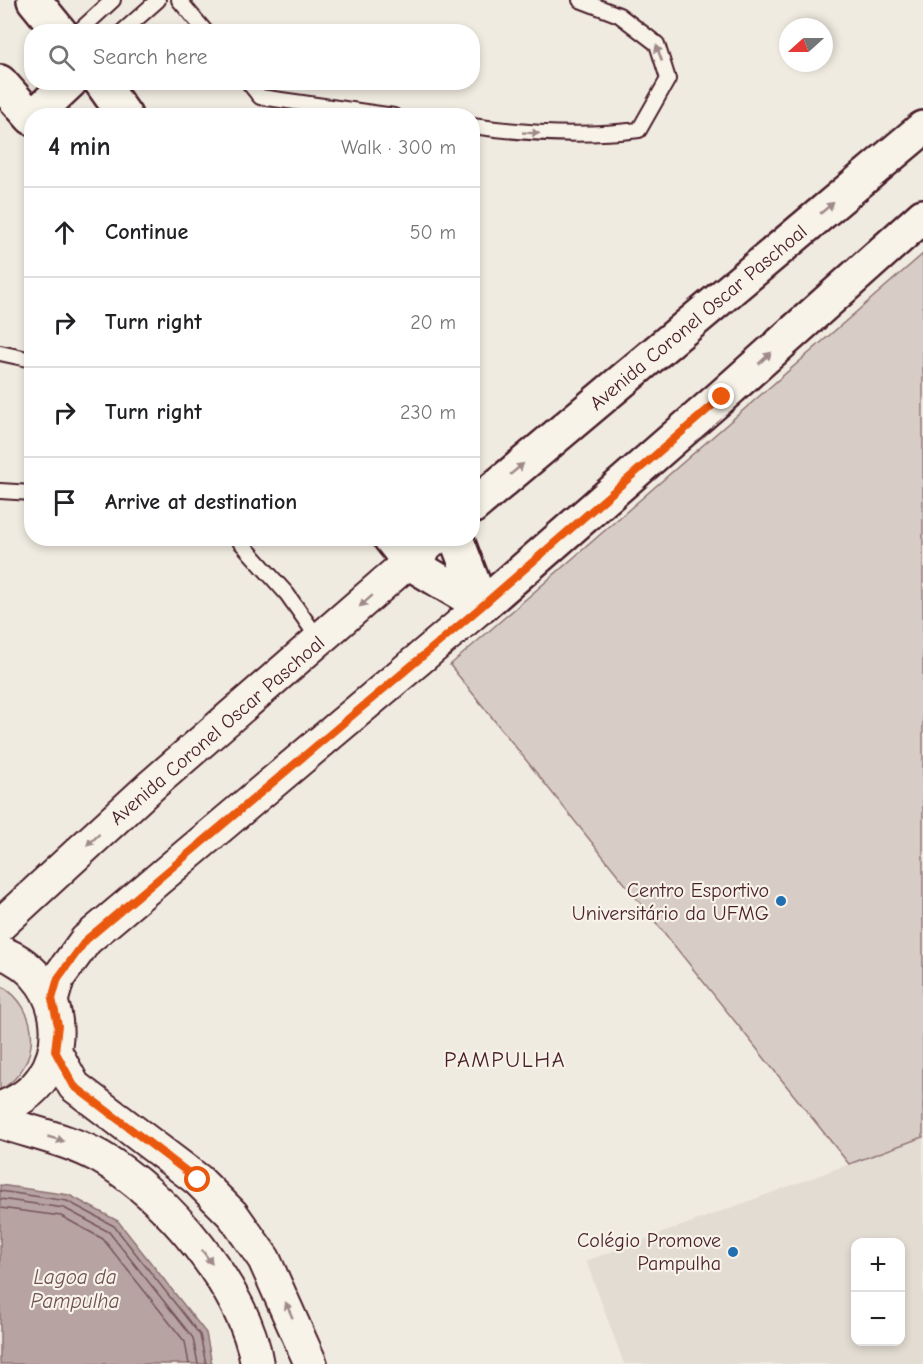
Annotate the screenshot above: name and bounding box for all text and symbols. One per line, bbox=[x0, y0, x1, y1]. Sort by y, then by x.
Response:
north arrow bbox=[779, 18, 833, 72]
search box bbox=[24, 24, 480, 90]
icon: search bbox=[45, 41, 78, 74]
text: Search here bbox=[93, 44, 208, 70]
one-way arrow bbox=[654, 44, 664, 62]
one-way arrow bbox=[521, 129, 540, 138]
text: 4 min bbox=[48, 132, 111, 162]
text: Walk · 300 m bbox=[341, 136, 456, 159]
one-way arrow bbox=[819, 202, 835, 215]
icon: ahead bbox=[48, 216, 81, 249]
text: Continue bbox=[105, 219, 188, 245]
street label: Avenida Coronel Oscar Paschoal bbox=[585, 220, 812, 415]
text: 50 m bbox=[410, 221, 456, 244]
icon: right bbox=[48, 306, 81, 339]
text: Turn right bbox=[105, 309, 202, 335]
text: 20 m bbox=[410, 311, 456, 334]
one-way arrow bbox=[757, 352, 772, 365]
route end bbox=[708, 383, 734, 409]
icon: right bbox=[48, 396, 81, 429]
text: Turn right bbox=[105, 399, 202, 425]
text: 230 m bbox=[400, 401, 456, 424]
one-way arrow bbox=[509, 463, 524, 476]
icon: arrive bbox=[48, 486, 81, 519]
text: Arrive at destination bbox=[105, 489, 297, 515]
one-way arrow bbox=[359, 594, 374, 607]
street label: Avenida Coronel Oscar Paschoal bbox=[106, 631, 329, 830]
one-way arrow bbox=[85, 833, 100, 847]
place label: Centro Esportivo Universitário da UFMG bbox=[572, 879, 769, 925]
marker: Centro Esportivo Universitário da UFMG bbox=[774, 894, 788, 908]
district label: PAMPULHA bbox=[444, 1047, 566, 1073]
one-way arrow bbox=[47, 1135, 65, 1144]
route start bbox=[184, 1166, 210, 1192]
place label: Colégio Promove Pampulha bbox=[577, 1229, 721, 1275]
map controls bbox=[851, 1238, 905, 1346]
button: + bbox=[851, 1238, 905, 1292]
marker: Colégio Promove Pampulha bbox=[726, 1245, 740, 1259]
one-way arrow bbox=[200, 1250, 212, 1265]
water label: Lagoa da Pampulha bbox=[31, 1265, 120, 1313]
button: − bbox=[851, 1292, 905, 1346]
one-way arrow bbox=[283, 1301, 293, 1319]

